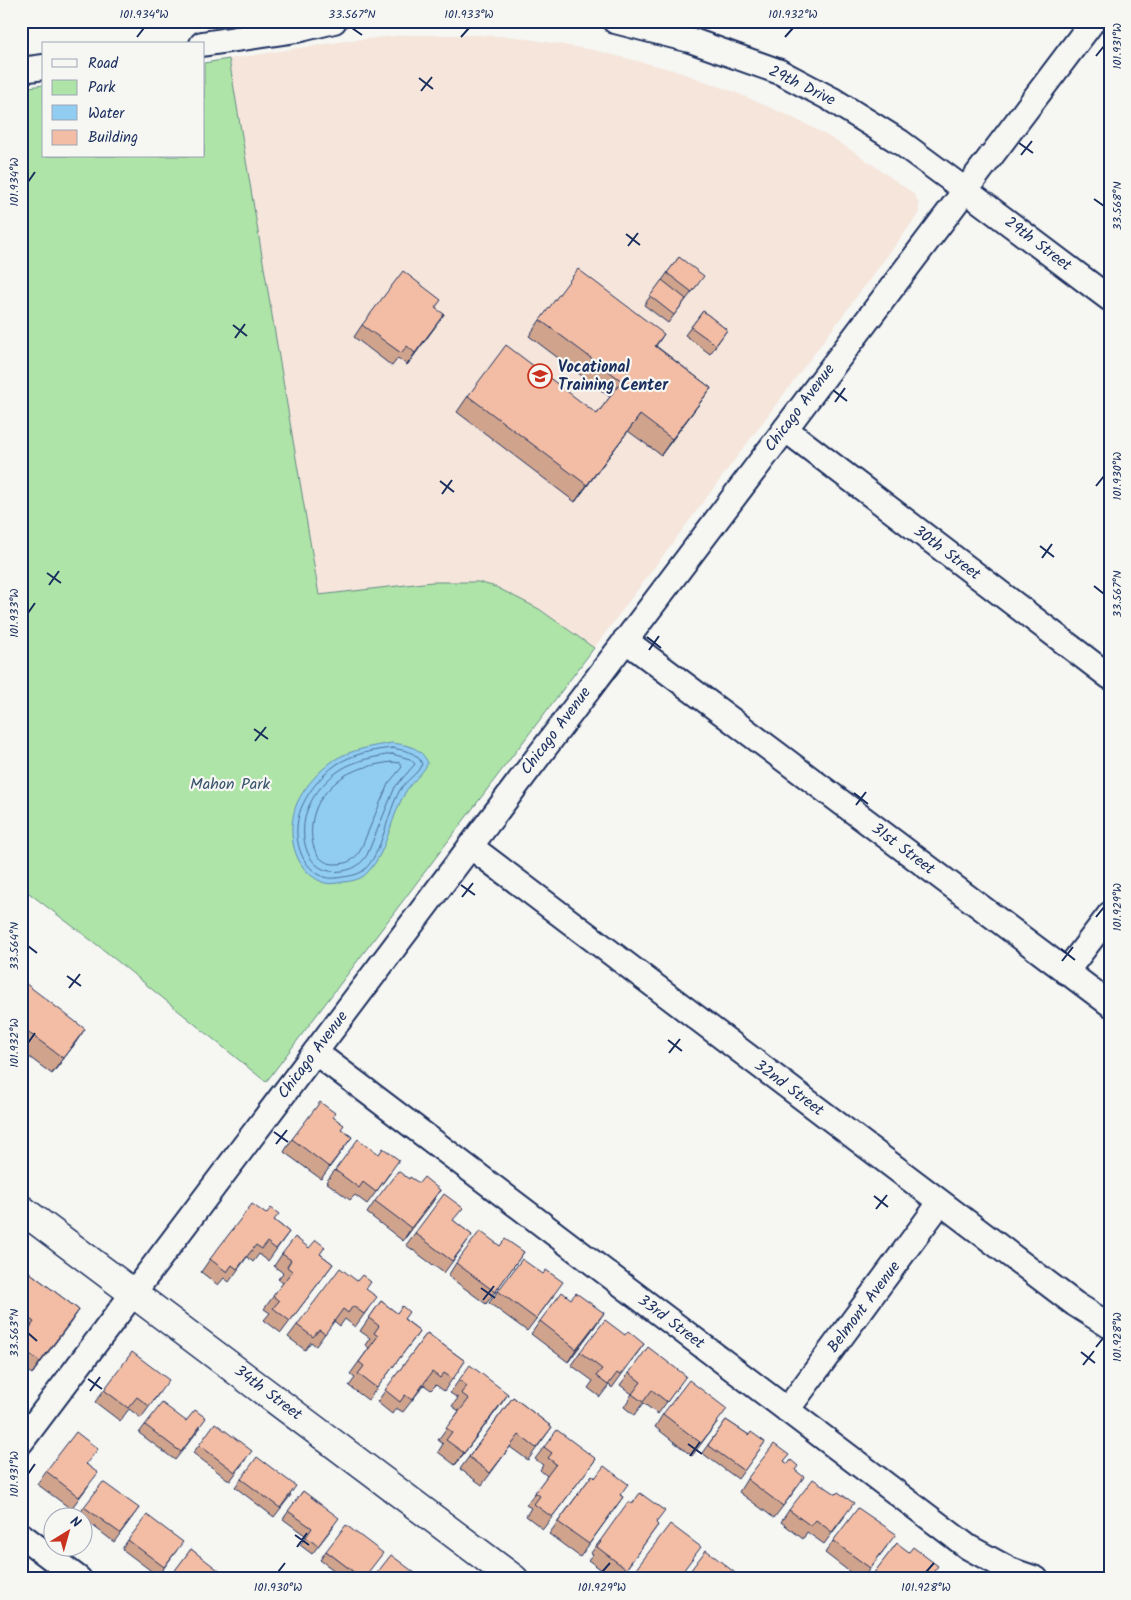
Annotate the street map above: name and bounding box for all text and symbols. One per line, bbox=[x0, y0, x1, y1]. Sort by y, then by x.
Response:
text: 101.934°W bbox=[119, 5, 169, 24]
text: 33.567°N bbox=[328, 5, 376, 24]
text: 101.933°W bbox=[444, 5, 494, 24]
text: 101.932°W bbox=[768, 5, 818, 24]
text: 101.931°W bbox=[1108, 23, 1127, 69]
legend bbox=[42, 42, 205, 158]
text: Road bbox=[88, 52, 119, 76]
street label: 29th Drive bbox=[764, 59, 840, 113]
text: Park bbox=[88, 76, 116, 100]
text: Water bbox=[88, 102, 125, 126]
text: Building bbox=[88, 126, 138, 150]
text: 101.934°W bbox=[5, 157, 24, 207]
text: 33.568°N bbox=[1108, 181, 1127, 231]
street label: 29th Street bbox=[999, 210, 1078, 278]
place label: Vocational Training Center bbox=[558, 355, 669, 398]
street label: Chicago Avenue bbox=[758, 359, 842, 457]
school or university icon: Vocational Training Center bbox=[527, 363, 553, 389]
text: 101.930°W bbox=[1108, 452, 1127, 500]
street label: 30th Street bbox=[908, 519, 987, 587]
text: 33.567°N bbox=[1108, 570, 1127, 618]
text: 101.933°W bbox=[5, 588, 24, 638]
street label: Chicago Avenue bbox=[514, 682, 598, 780]
park label: Mahon Park bbox=[190, 772, 270, 797]
street label: 31st Street bbox=[866, 817, 941, 882]
text: 101.929°W bbox=[1108, 883, 1127, 931]
text: 33.564°N bbox=[5, 922, 24, 970]
street label: Chicago Avenue bbox=[271, 1006, 355, 1104]
text: 101.932°W bbox=[5, 1018, 24, 1068]
street label: 32nd Street bbox=[749, 1053, 830, 1123]
street label: Belmont Avenue bbox=[821, 1256, 907, 1358]
street label: 33rd Street bbox=[632, 1288, 711, 1356]
text: 33.563°N bbox=[5, 1309, 24, 1357]
text: 101.928°W bbox=[1108, 1312, 1127, 1362]
street label: 34th Street bbox=[229, 1359, 308, 1427]
text: 101.931°W bbox=[5, 1451, 24, 1497]
north arrow bbox=[42, 1508, 92, 1558]
text: N bbox=[65, 1511, 85, 1534]
text: 101.930°W bbox=[254, 1578, 302, 1597]
text: 101.929°W bbox=[578, 1578, 626, 1597]
text: 101.928°W bbox=[901, 1578, 951, 1597]

